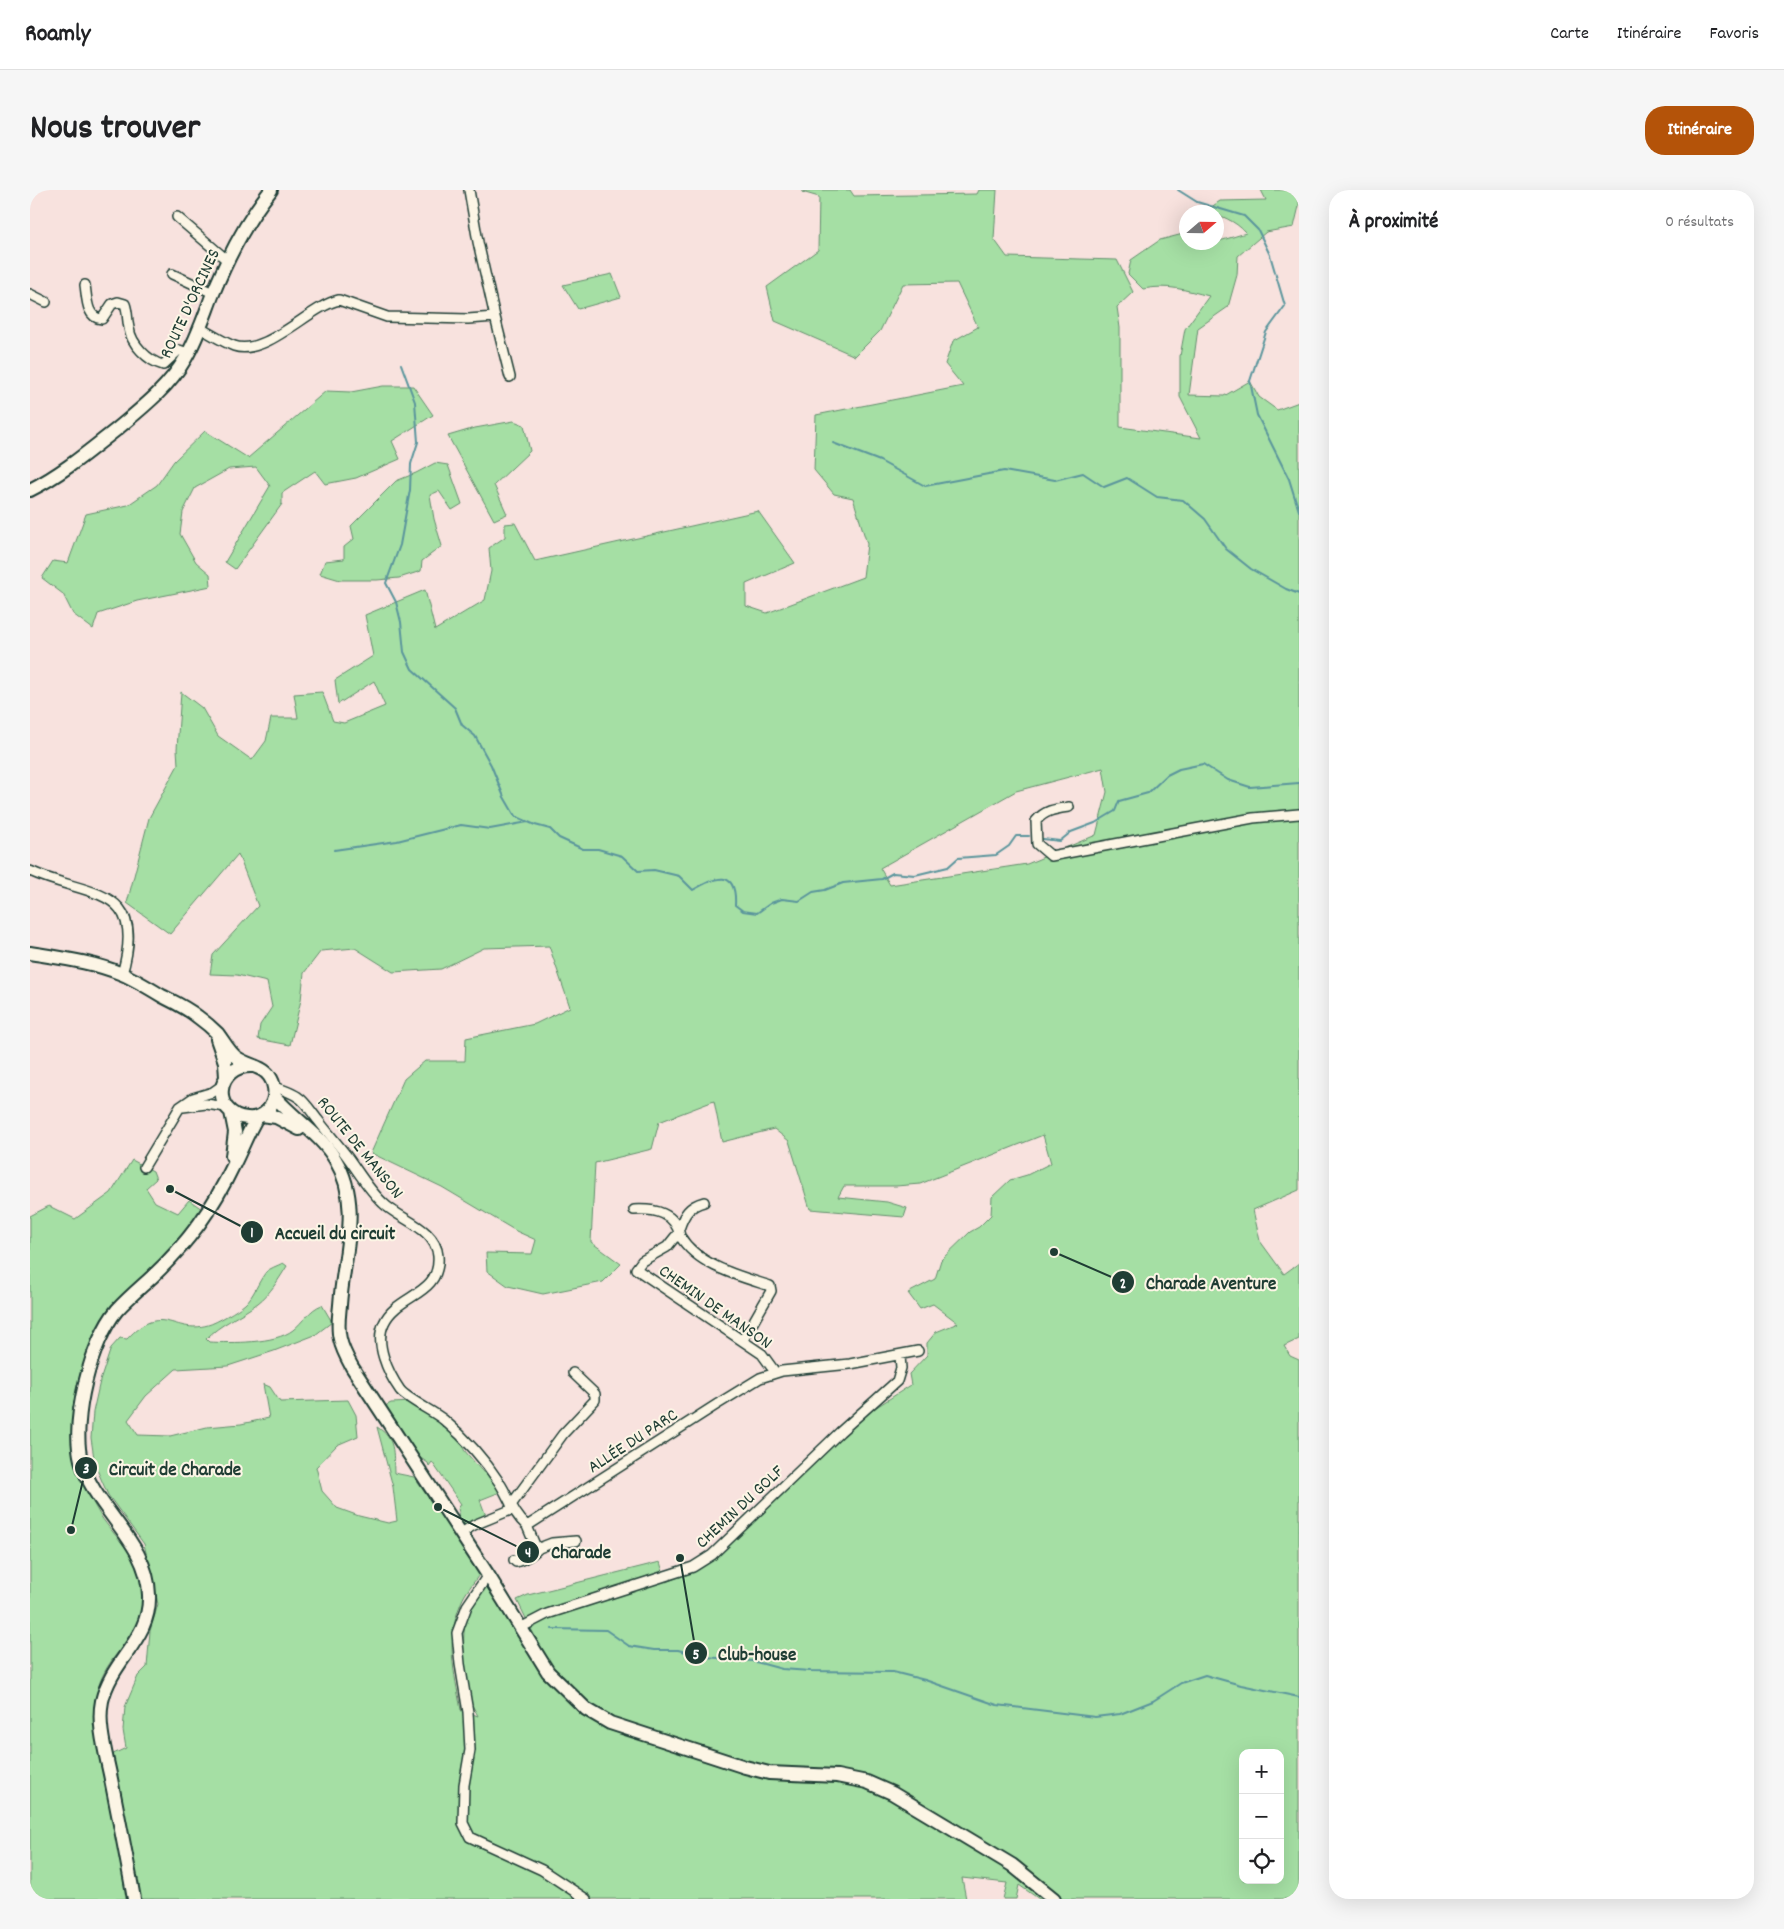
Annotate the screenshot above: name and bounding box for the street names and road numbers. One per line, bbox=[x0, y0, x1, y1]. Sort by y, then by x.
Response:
street label: ROUTE D'ORCINES bbox=[155, 245, 228, 363]
street label: ROUTE DE MANSON bbox=[310, 1092, 408, 1205]
street label: CHEMIN DE MANSON bbox=[653, 1260, 776, 1357]
street label: ALLÉE DU PARC bbox=[583, 1404, 683, 1481]
street label: CHEMIN DU GOLF bbox=[691, 1460, 790, 1555]

